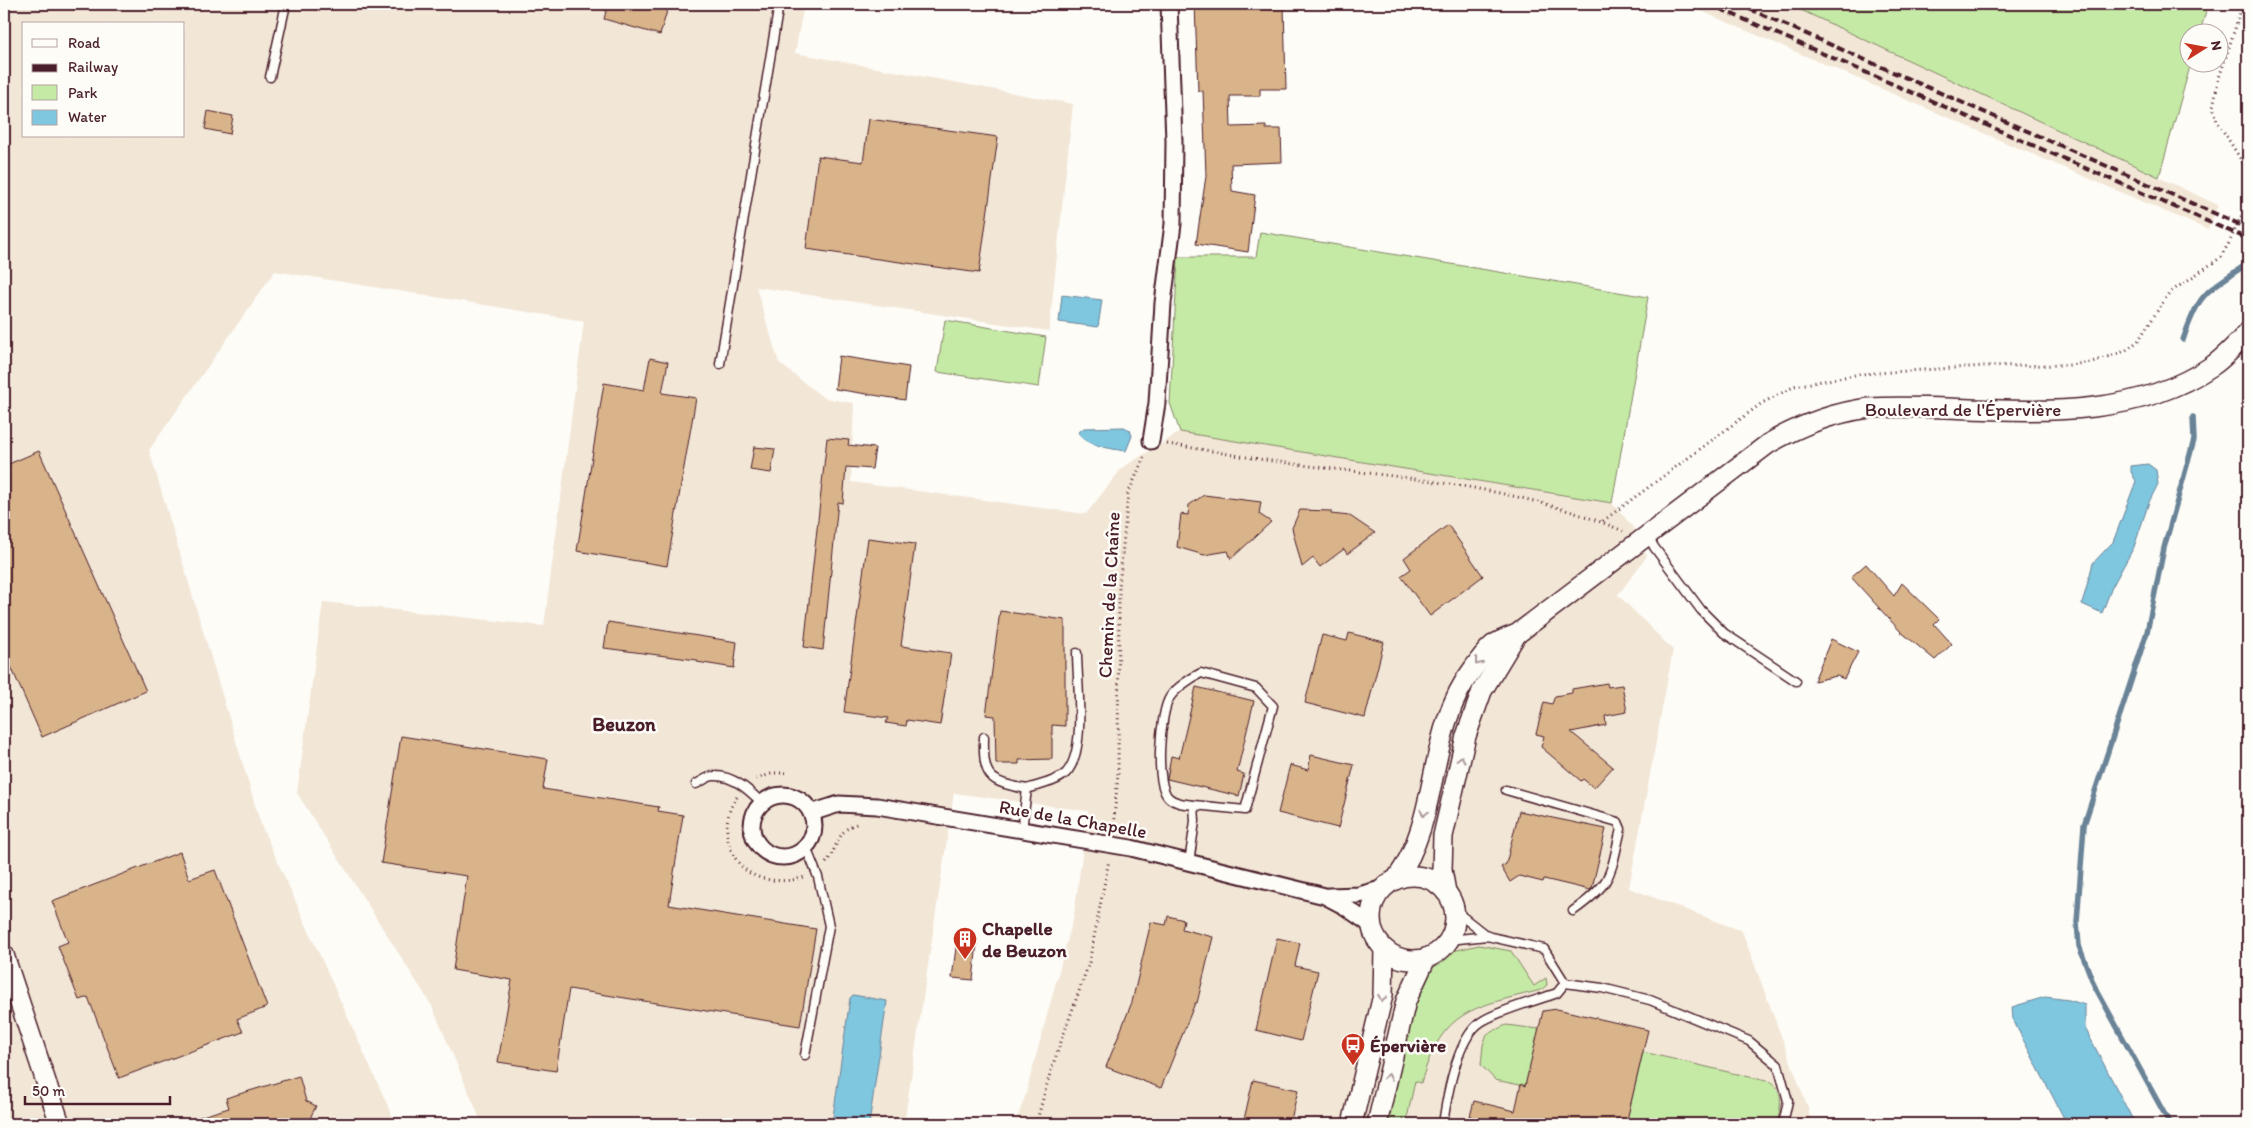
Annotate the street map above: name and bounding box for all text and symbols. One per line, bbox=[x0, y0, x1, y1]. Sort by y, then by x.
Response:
legend bbox=[22, 22, 185, 138]
north arrow bbox=[2180, 22, 2230, 72]
text: Road bbox=[68, 34, 101, 52]
text: N bbox=[2207, 39, 2226, 52]
text: Railway bbox=[68, 58, 118, 76]
text: Park bbox=[68, 84, 98, 102]
text: Water bbox=[68, 108, 107, 126]
street label: Boulevard de l'Épervière bbox=[1865, 398, 2061, 421]
street label: Chemin de la Chaîne bbox=[1093, 511, 1125, 679]
one-way arrow bbox=[1476, 656, 1484, 665]
district label: Beuzon bbox=[592, 712, 656, 736]
one-way arrow bbox=[1455, 754, 1466, 763]
street label: Rue de la Chapelle bbox=[997, 795, 1149, 843]
one-way arrow bbox=[1419, 808, 1430, 817]
place label: Chapelle de Beuzon bbox=[982, 917, 1067, 962]
building icon: Chapelle de Beuzon bbox=[952, 926, 978, 960]
one-way arrow bbox=[1377, 993, 1387, 1002]
bus stop icon: Épervière bbox=[1340, 1032, 1366, 1066]
place label: Épervière bbox=[1370, 1034, 1446, 1057]
one-way arrow bbox=[1382, 1072, 1393, 1081]
scale bar bbox=[25, 1073, 170, 1105]
text: 50 m bbox=[32, 1082, 65, 1100]

